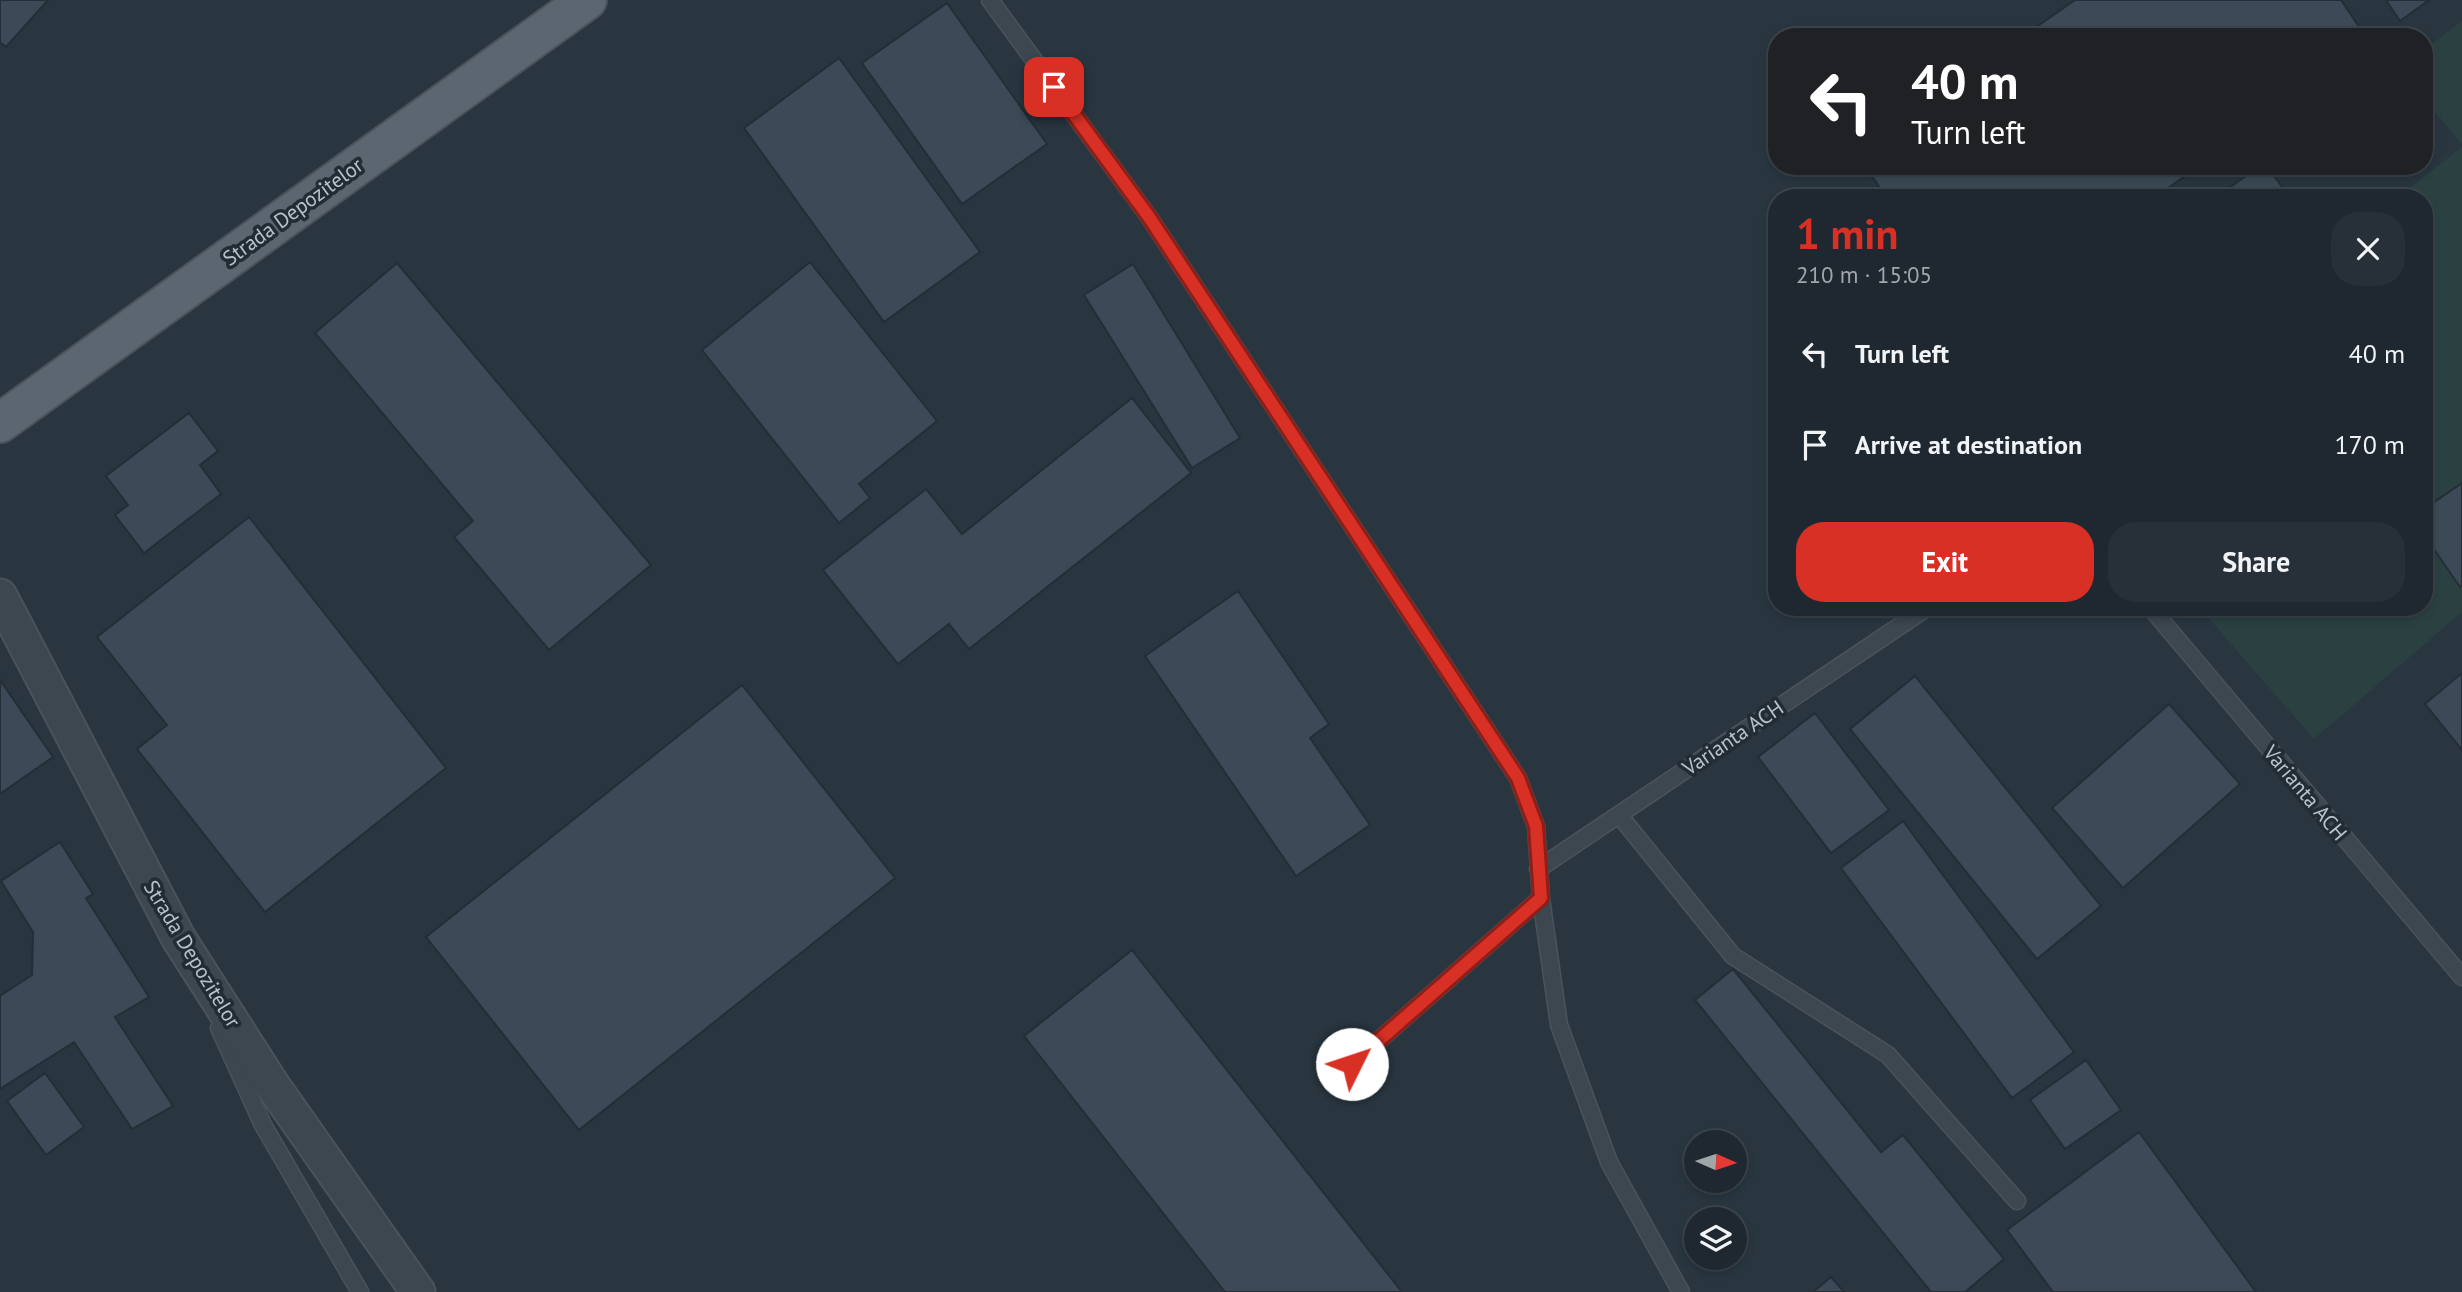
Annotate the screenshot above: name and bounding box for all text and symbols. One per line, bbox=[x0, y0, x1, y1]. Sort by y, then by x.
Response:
text: 40 m bbox=[1911, 49, 2018, 113]
icon: left bbox=[1796, 56, 1887, 147]
pin bbox=[1024, 57, 1084, 117]
icon: arrive bbox=[1035, 68, 1073, 106]
text: Turn left bbox=[1911, 111, 2026, 153]
street label: Strada Depozitelor bbox=[217, 152, 368, 272]
text: 1 min bbox=[1796, 206, 1898, 261]
button: close bbox=[2331, 212, 2405, 286]
text: 210 m · 15:05 bbox=[1796, 260, 1932, 289]
icon: left bbox=[1796, 335, 1834, 373]
text: Turn left bbox=[1855, 337, 1949, 370]
text: 40 m bbox=[2349, 337, 2405, 370]
icon: arrive bbox=[1796, 426, 1834, 464]
text: Arrive at destination bbox=[1855, 428, 2082, 461]
text: 170 m bbox=[2334, 428, 2405, 461]
button: Exit bbox=[1796, 522, 2094, 602]
button: Share bbox=[2108, 522, 2405, 602]
street label: Varianta ACH bbox=[1676, 694, 1788, 782]
street label: Varianta ACH bbox=[2257, 739, 2353, 846]
street label: Strada Depozitelor bbox=[138, 875, 247, 1032]
position arrow bbox=[1315, 1027, 1389, 1101]
north arrow bbox=[1684, 1130, 1746, 1194]
map controls bbox=[1684, 1130, 1747, 1270]
button: layers bbox=[1684, 1207, 1747, 1270]

